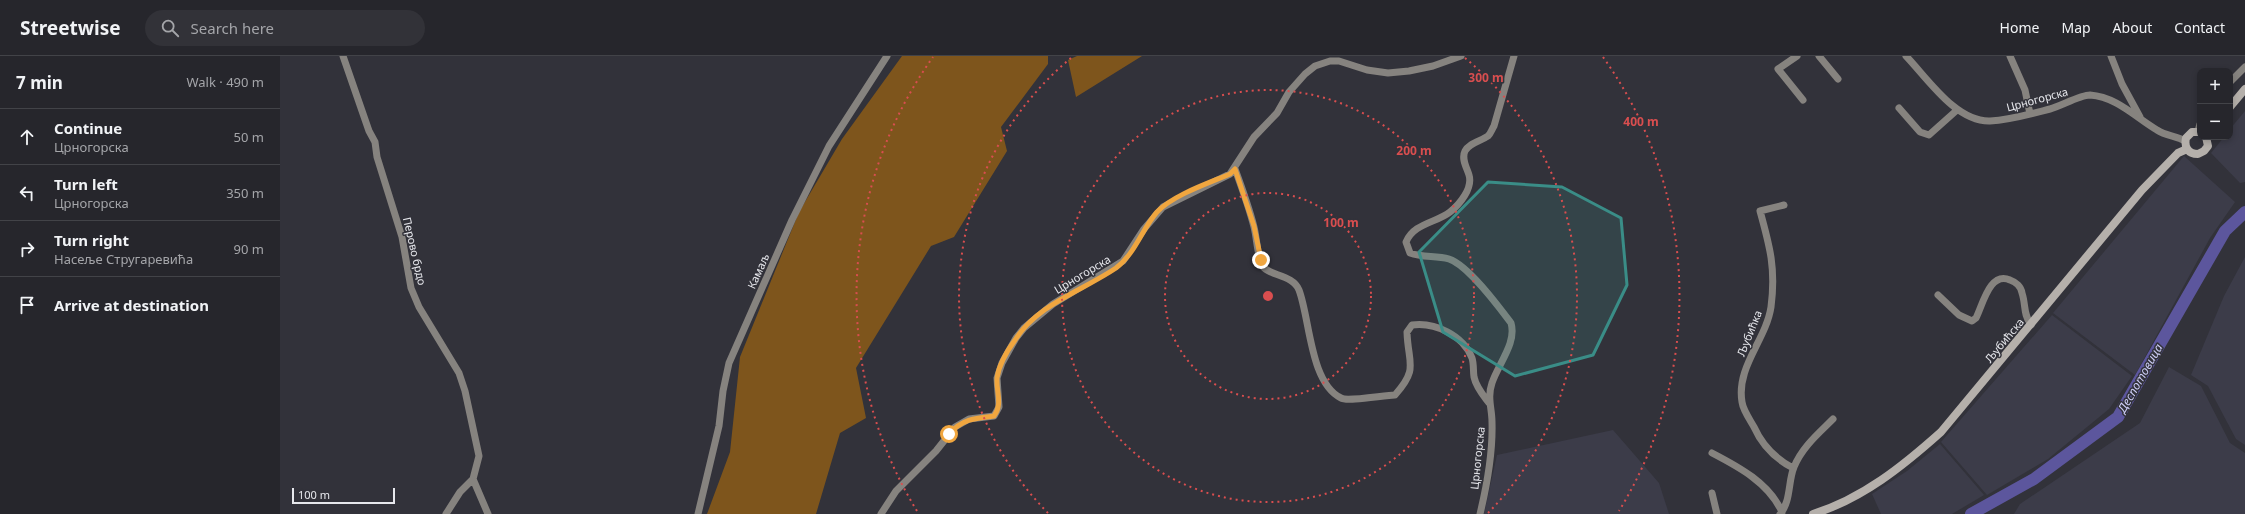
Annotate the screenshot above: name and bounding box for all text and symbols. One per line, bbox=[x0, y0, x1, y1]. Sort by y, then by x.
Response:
search box bbox=[145, 10, 425, 46]
text: Streetwise bbox=[20, 15, 121, 41]
icon: search bbox=[159, 17, 181, 39]
text: Search here bbox=[191, 18, 274, 38]
text: Home bbox=[2000, 18, 2039, 37]
text: Map bbox=[2061, 18, 2091, 37]
text: About bbox=[2113, 18, 2152, 37]
text: Contact bbox=[2174, 18, 2225, 37]
map controls bbox=[2197, 68, 2233, 140]
button: + bbox=[2197, 68, 2233, 104]
text: 300 m bbox=[1468, 69, 1504, 86]
text: 7 min bbox=[16, 71, 63, 94]
text: Walk · 490 m bbox=[186, 73, 264, 91]
street label: Црногорска bbox=[2005, 84, 2069, 114]
button: − bbox=[2197, 104, 2233, 140]
text: 400 m bbox=[1623, 113, 1659, 130]
text: Continue bbox=[54, 118, 122, 138]
icon: ahead bbox=[16, 126, 38, 148]
text: 50 m bbox=[234, 128, 264, 146]
text: Црногорска bbox=[54, 138, 129, 156]
text: 200 m bbox=[1396, 142, 1432, 159]
text: Turn left bbox=[54, 174, 118, 194]
icon: left bbox=[16, 182, 38, 204]
text: 350 m bbox=[226, 184, 264, 202]
text: Црногорска bbox=[54, 194, 129, 212]
text: 100 m bbox=[1323, 214, 1359, 231]
street label: Перово брдо bbox=[400, 216, 430, 286]
text: Turn right bbox=[54, 230, 129, 250]
icon: right bbox=[16, 238, 38, 260]
text: 90 m bbox=[234, 240, 264, 258]
text: Насеље Стругаревића bbox=[54, 250, 193, 268]
street label: Камаљ bbox=[744, 251, 772, 291]
street label: Црногорска bbox=[1051, 251, 1113, 297]
route end bbox=[1252, 251, 1270, 269]
centre of rings bbox=[1261, 289, 1275, 303]
icon: arrive bbox=[16, 294, 38, 316]
text: Arrive at destination bbox=[54, 295, 209, 315]
street label: Љубићка bbox=[1733, 308, 1765, 358]
street label: Љубићска bbox=[1981, 315, 2027, 365]
water label: Деспотовица bbox=[2112, 340, 2167, 417]
route start bbox=[940, 425, 958, 443]
street label: Црногорска bbox=[1466, 426, 1488, 490]
scale bar bbox=[292, 486, 395, 505]
text: 100 m bbox=[298, 487, 330, 502]

